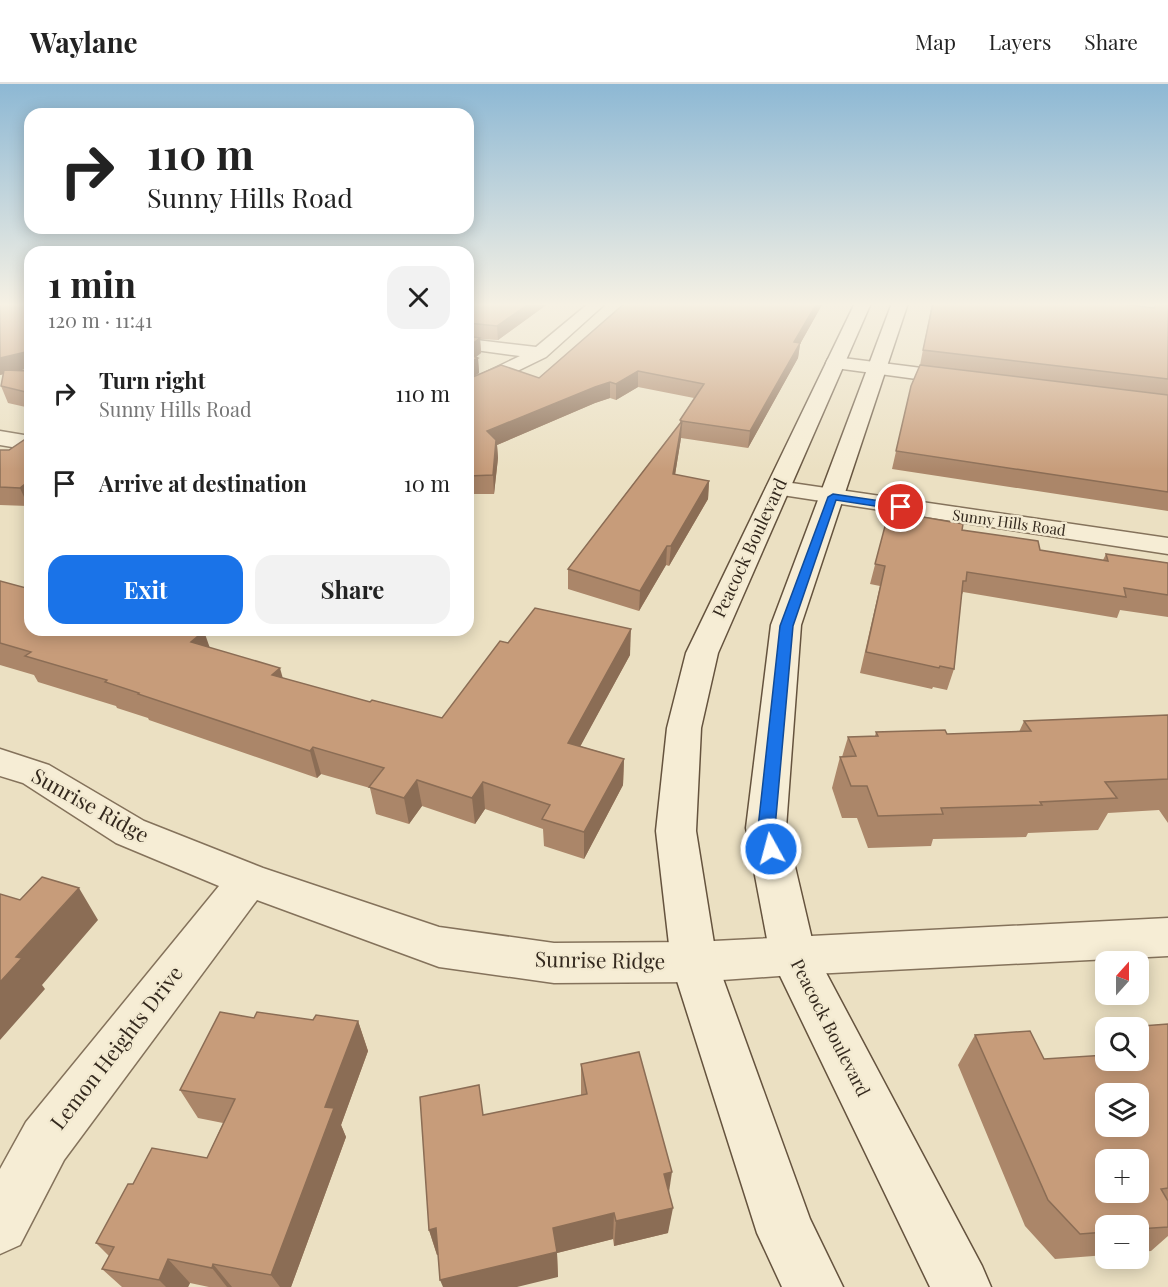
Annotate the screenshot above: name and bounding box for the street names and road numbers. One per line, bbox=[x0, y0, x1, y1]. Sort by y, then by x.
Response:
street label: Peacock Boulevard bbox=[706, 473, 792, 621]
street label: Sunny Hills Road bbox=[951, 504, 1067, 540]
street label: Sunrise Ridge bbox=[27, 760, 155, 848]
street label: Sunrise Ridge bbox=[535, 944, 665, 974]
street label: Peacock Boulevard bbox=[786, 955, 876, 1101]
street label: Lemon Heights Drive bbox=[43, 959, 188, 1134]

